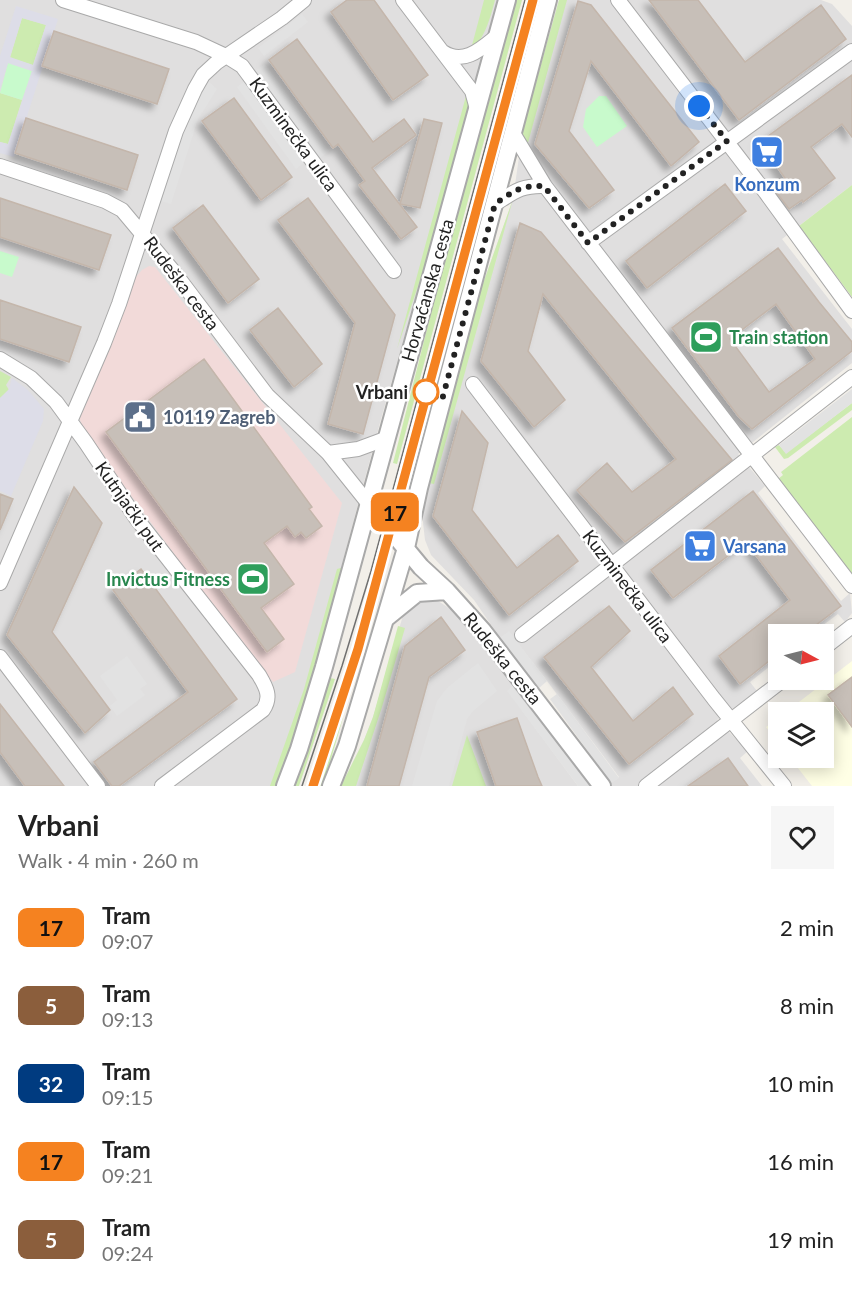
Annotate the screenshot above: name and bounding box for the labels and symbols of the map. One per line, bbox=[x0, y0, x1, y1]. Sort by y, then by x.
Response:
street label: Kuzminečka ulica bbox=[245, 73, 343, 195]
your location bbox=[684, 91, 714, 121]
supermarket icon: Konzum bbox=[749, 134, 785, 170]
place label: Konzum bbox=[734, 173, 800, 195]
street label: Horvaćanska cesta bbox=[396, 216, 458, 364]
street label: Rudeška cesta bbox=[139, 232, 225, 334]
sports icon: Train station bbox=[688, 319, 724, 355]
place label: Train station bbox=[729, 326, 829, 348]
marker: Vrbani bbox=[413, 379, 439, 405]
place label: Vrbani bbox=[355, 381, 408, 403]
public building icon: 10119 Zagreb bbox=[122, 399, 158, 435]
place label: 10119 Zagreb bbox=[163, 406, 275, 428]
street label: Kutnjački put bbox=[91, 457, 169, 556]
line badge: 17 bbox=[368, 492, 422, 532]
street label: Kuzminečka ulica bbox=[578, 525, 678, 647]
supermarket icon: Varsana bbox=[682, 528, 718, 564]
place label: Varsana bbox=[722, 535, 786, 557]
sports icon: Invictus Fitness bbox=[235, 561, 271, 597]
place label: Invictus Fitness bbox=[106, 568, 230, 590]
street label: Rudeška cesta bbox=[459, 607, 547, 709]
north arrow bbox=[768, 624, 834, 690]

